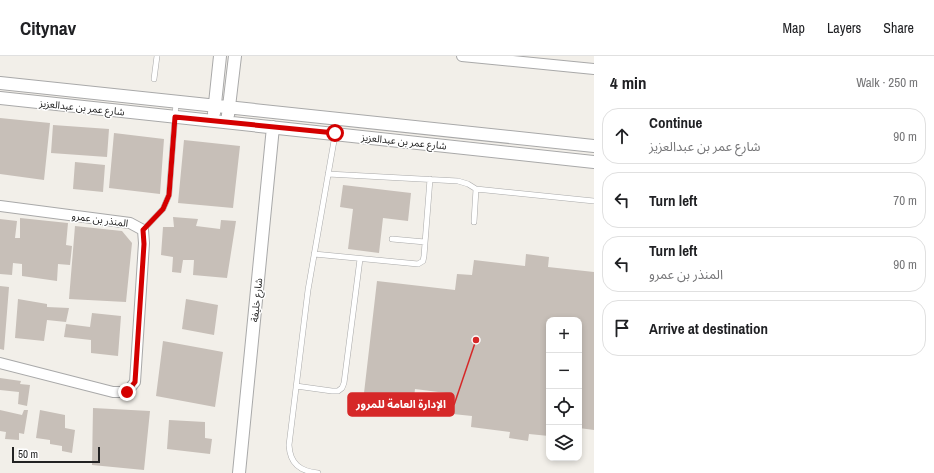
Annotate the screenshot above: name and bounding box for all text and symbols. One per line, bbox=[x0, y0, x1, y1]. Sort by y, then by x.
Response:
text: Citynav bbox=[20, 15, 76, 41]
text: Map bbox=[783, 19, 805, 37]
text: Layers bbox=[827, 19, 861, 37]
text: Share bbox=[883, 19, 914, 37]
text: 4 min bbox=[610, 71, 646, 94]
text: Walk · 250 m bbox=[856, 74, 918, 91]
street label: شارع عمر بن عبدالعزيز bbox=[38, 96, 125, 119]
text: Continue bbox=[649, 112, 702, 133]
route start bbox=[326, 124, 344, 142]
icon: ahead bbox=[611, 125, 633, 147]
text: 90 m bbox=[893, 128, 917, 145]
street label: شارع عمر بن عبدالعزيز bbox=[360, 130, 447, 153]
text: شارع عمر بن عبدالعزيز bbox=[649, 138, 760, 155]
icon: left bbox=[611, 189, 633, 211]
text: Turn left bbox=[649, 190, 697, 211]
text: 70 m bbox=[893, 192, 917, 209]
street label: المنذر بن عمرو bbox=[71, 209, 129, 230]
text: Turn left bbox=[649, 240, 697, 261]
icon: left bbox=[611, 253, 633, 275]
text: 90 m bbox=[893, 256, 917, 273]
text: المنذر بن عمرو bbox=[649, 266, 723, 283]
street label: شارع خليفة bbox=[248, 277, 266, 323]
map controls bbox=[546, 317, 582, 461]
button: + bbox=[546, 317, 582, 353]
icon: arrive bbox=[611, 317, 633, 339]
text: Arrive at destination bbox=[649, 318, 768, 339]
button: − bbox=[546, 353, 582, 389]
route end bbox=[118, 383, 136, 401]
button: locate bbox=[546, 389, 582, 425]
callout: الإدارة العامة للمرور bbox=[348, 393, 454, 416]
text: الإدارة العامة للمرور bbox=[355, 397, 446, 411]
button: layers bbox=[546, 425, 582, 461]
scale bar bbox=[12, 445, 100, 464]
text: 50 m bbox=[18, 447, 38, 461]

